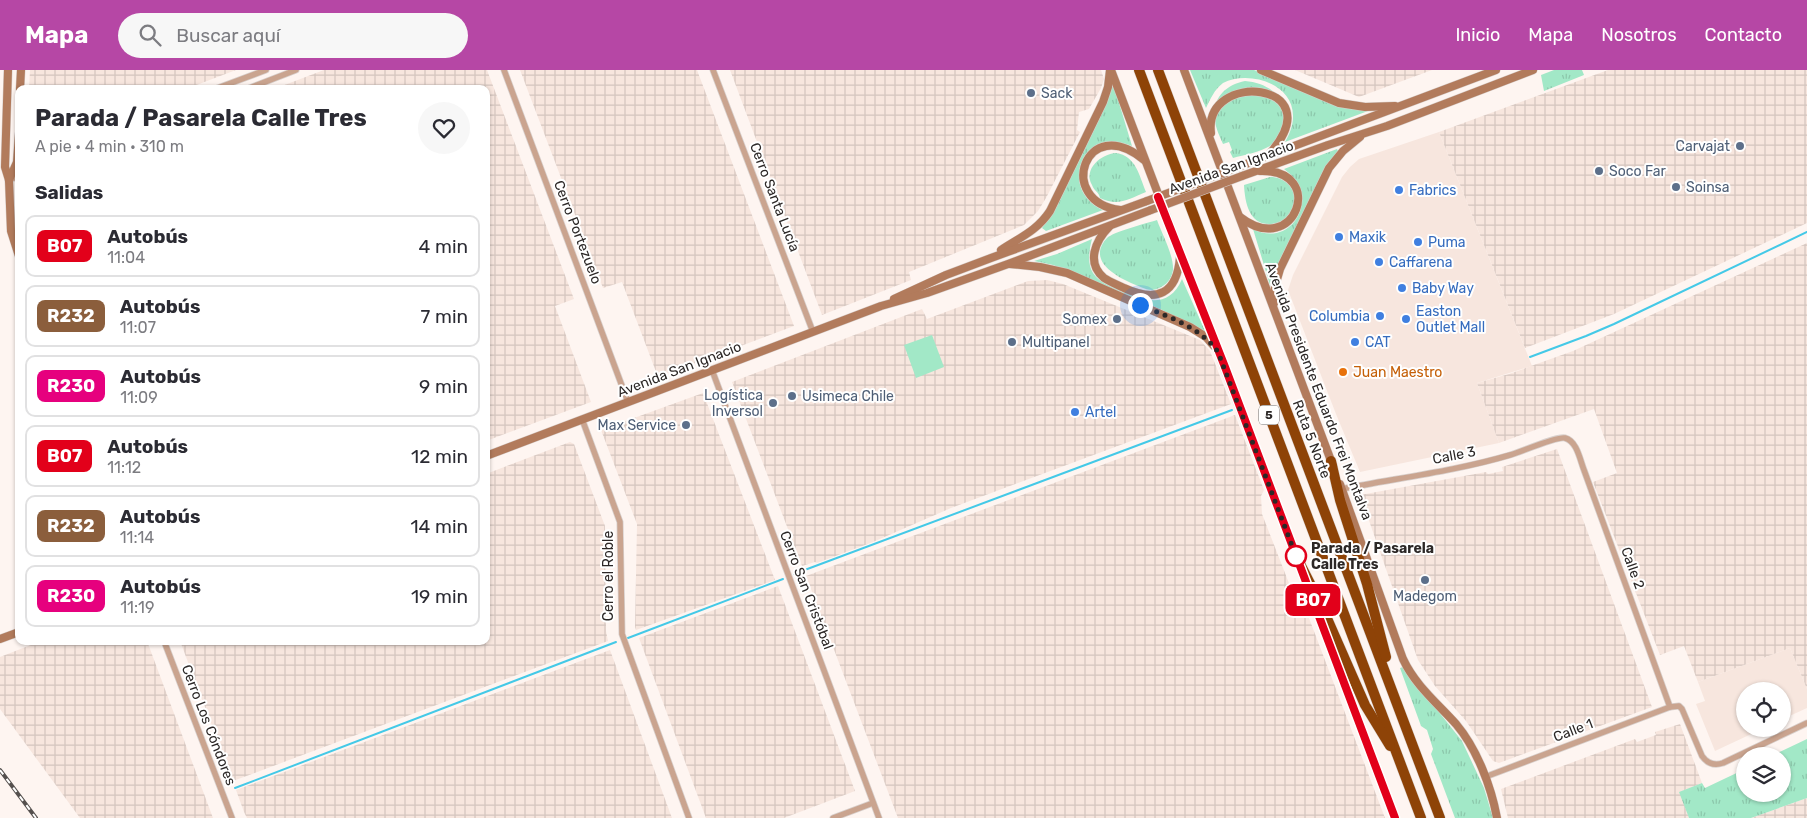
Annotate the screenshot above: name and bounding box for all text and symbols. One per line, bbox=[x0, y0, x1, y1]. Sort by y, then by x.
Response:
search box bbox=[118, 13, 468, 58]
text: Mapa bbox=[25, 21, 88, 49]
icon: search bbox=[136, 21, 164, 49]
text: Buscar aquí bbox=[176, 24, 280, 47]
text: Inicio bbox=[1455, 24, 1500, 46]
text: Mapa bbox=[1528, 24, 1573, 46]
text: Nosotros bbox=[1601, 24, 1677, 46]
text: Contacto bbox=[1705, 24, 1782, 46]
place label: Sack bbox=[1041, 85, 1073, 102]
marker: Sack bbox=[1025, 87, 1037, 99]
button: heart bbox=[418, 102, 470, 154]
text: Parada / Pasarela Calle Tres bbox=[35, 104, 367, 132]
text: A pie · 4 min · 310 m bbox=[35, 137, 184, 156]
street label: Avenida San Ignacio bbox=[1166, 137, 1296, 198]
place label: Carvajat bbox=[1676, 138, 1731, 155]
street label: Cerro Santa Lucía bbox=[746, 140, 803, 254]
marker: Carvajat bbox=[1734, 140, 1746, 152]
place label: Soco Far bbox=[1609, 163, 1666, 180]
marker: Soco Far bbox=[1593, 165, 1605, 177]
street label: Cerro Portezuelo bbox=[550, 178, 605, 286]
place label: Soinsa bbox=[1686, 179, 1729, 196]
text: Salidas bbox=[35, 181, 103, 204]
marker: Soinsa bbox=[1670, 181, 1682, 193]
place label: Fabrics bbox=[1409, 182, 1456, 199]
marker: Fabrics bbox=[1393, 184, 1405, 196]
text: Autobús bbox=[107, 225, 188, 248]
place label: Maxik bbox=[1349, 229, 1387, 246]
marker: Maxik bbox=[1333, 231, 1345, 243]
place label: Puma bbox=[1428, 234, 1466, 251]
text: B07 bbox=[47, 235, 82, 257]
text: 4 min bbox=[419, 235, 468, 258]
marker: Puma bbox=[1412, 236, 1424, 248]
text: 11:04 bbox=[107, 248, 145, 267]
place label: Caffarena bbox=[1389, 254, 1453, 271]
marker: Caffarena bbox=[1373, 256, 1385, 268]
street label: Avenida Presidente Eduardo Frei Montalva bbox=[1261, 260, 1376, 522]
place label: Baby Way bbox=[1412, 280, 1474, 297]
marker: Baby Way bbox=[1396, 282, 1408, 294]
your location bbox=[1128, 293, 1153, 318]
text: Autobús bbox=[120, 295, 201, 318]
place label: Easton Outlet Mall bbox=[1416, 303, 1485, 336]
text: R232 bbox=[47, 305, 95, 327]
text: 7 min bbox=[421, 305, 468, 328]
place label: Columbia bbox=[1309, 308, 1370, 325]
marker: Columbia bbox=[1374, 310, 1386, 322]
place label: Somex bbox=[1063, 311, 1107, 328]
marker: Somex bbox=[1111, 313, 1123, 325]
marker: Easton Outlet Mall bbox=[1400, 313, 1412, 325]
text: 11:07 bbox=[120, 318, 156, 337]
place label: Multipanel bbox=[1022, 334, 1090, 351]
place label: CAT bbox=[1365, 334, 1391, 351]
marker: Multipanel bbox=[1006, 336, 1018, 348]
marker: CAT bbox=[1349, 336, 1361, 348]
street label: Avenida San Ignacio bbox=[615, 338, 744, 401]
place label: Juan Maestro bbox=[1353, 364, 1442, 381]
text: Autobús bbox=[120, 365, 201, 388]
marker: Juan Maestro bbox=[1337, 366, 1349, 378]
text: R230 bbox=[47, 375, 95, 397]
text: 9 min bbox=[419, 375, 468, 398]
place label: Logística Inversol bbox=[704, 387, 763, 420]
text: 11:09 bbox=[120, 388, 158, 407]
place label: Usimeca Chile bbox=[802, 388, 894, 405]
marker: Usimeca Chile bbox=[786, 390, 798, 402]
marker: Logística Inversol bbox=[767, 397, 779, 409]
street label: Ruta 5 Norte bbox=[1289, 398, 1334, 481]
place label: Artel bbox=[1085, 404, 1116, 421]
marker: Artel bbox=[1069, 406, 1081, 418]
road number: 5 bbox=[1259, 406, 1279, 424]
place label: Max Service bbox=[598, 417, 676, 434]
marker: Max Service bbox=[680, 419, 692, 431]
text: Autobús bbox=[107, 435, 188, 458]
street label: Calle 3 bbox=[1431, 443, 1477, 468]
text: B07 bbox=[47, 445, 82, 467]
text: 12 min bbox=[411, 445, 468, 468]
text: 11:12 bbox=[107, 458, 141, 477]
text: Autobús bbox=[120, 505, 201, 528]
text: R232 bbox=[47, 515, 95, 537]
text: 14 min bbox=[410, 515, 468, 538]
text: 11:14 bbox=[120, 528, 154, 547]
street label: Cerro San Cristóbal bbox=[776, 528, 837, 652]
street label: Cerro el Roble bbox=[600, 531, 617, 621]
place label: Parada / Pasarela Calle Tres bbox=[1311, 540, 1434, 573]
marker: Parada / Pasarela Calle Tres bbox=[1285, 545, 1307, 567]
street label: Calle 2 bbox=[1617, 545, 1648, 591]
marker: Madegom bbox=[1419, 574, 1431, 586]
text: Autobús bbox=[120, 575, 201, 598]
line badge: B07 bbox=[1284, 584, 1342, 616]
text: R230 bbox=[47, 585, 95, 607]
text: 19 min bbox=[411, 585, 468, 608]
place label: Madegom bbox=[1393, 588, 1457, 605]
text: B07 bbox=[1295, 589, 1331, 611]
text: 11:19 bbox=[120, 598, 154, 617]
street label: Cerro Los Cóndores bbox=[178, 662, 239, 788]
map controls bbox=[1736, 682, 1791, 802]
button: locate bbox=[1736, 682, 1791, 737]
street label: Calle 1 bbox=[1551, 715, 1595, 746]
button: layers bbox=[1736, 747, 1791, 802]

